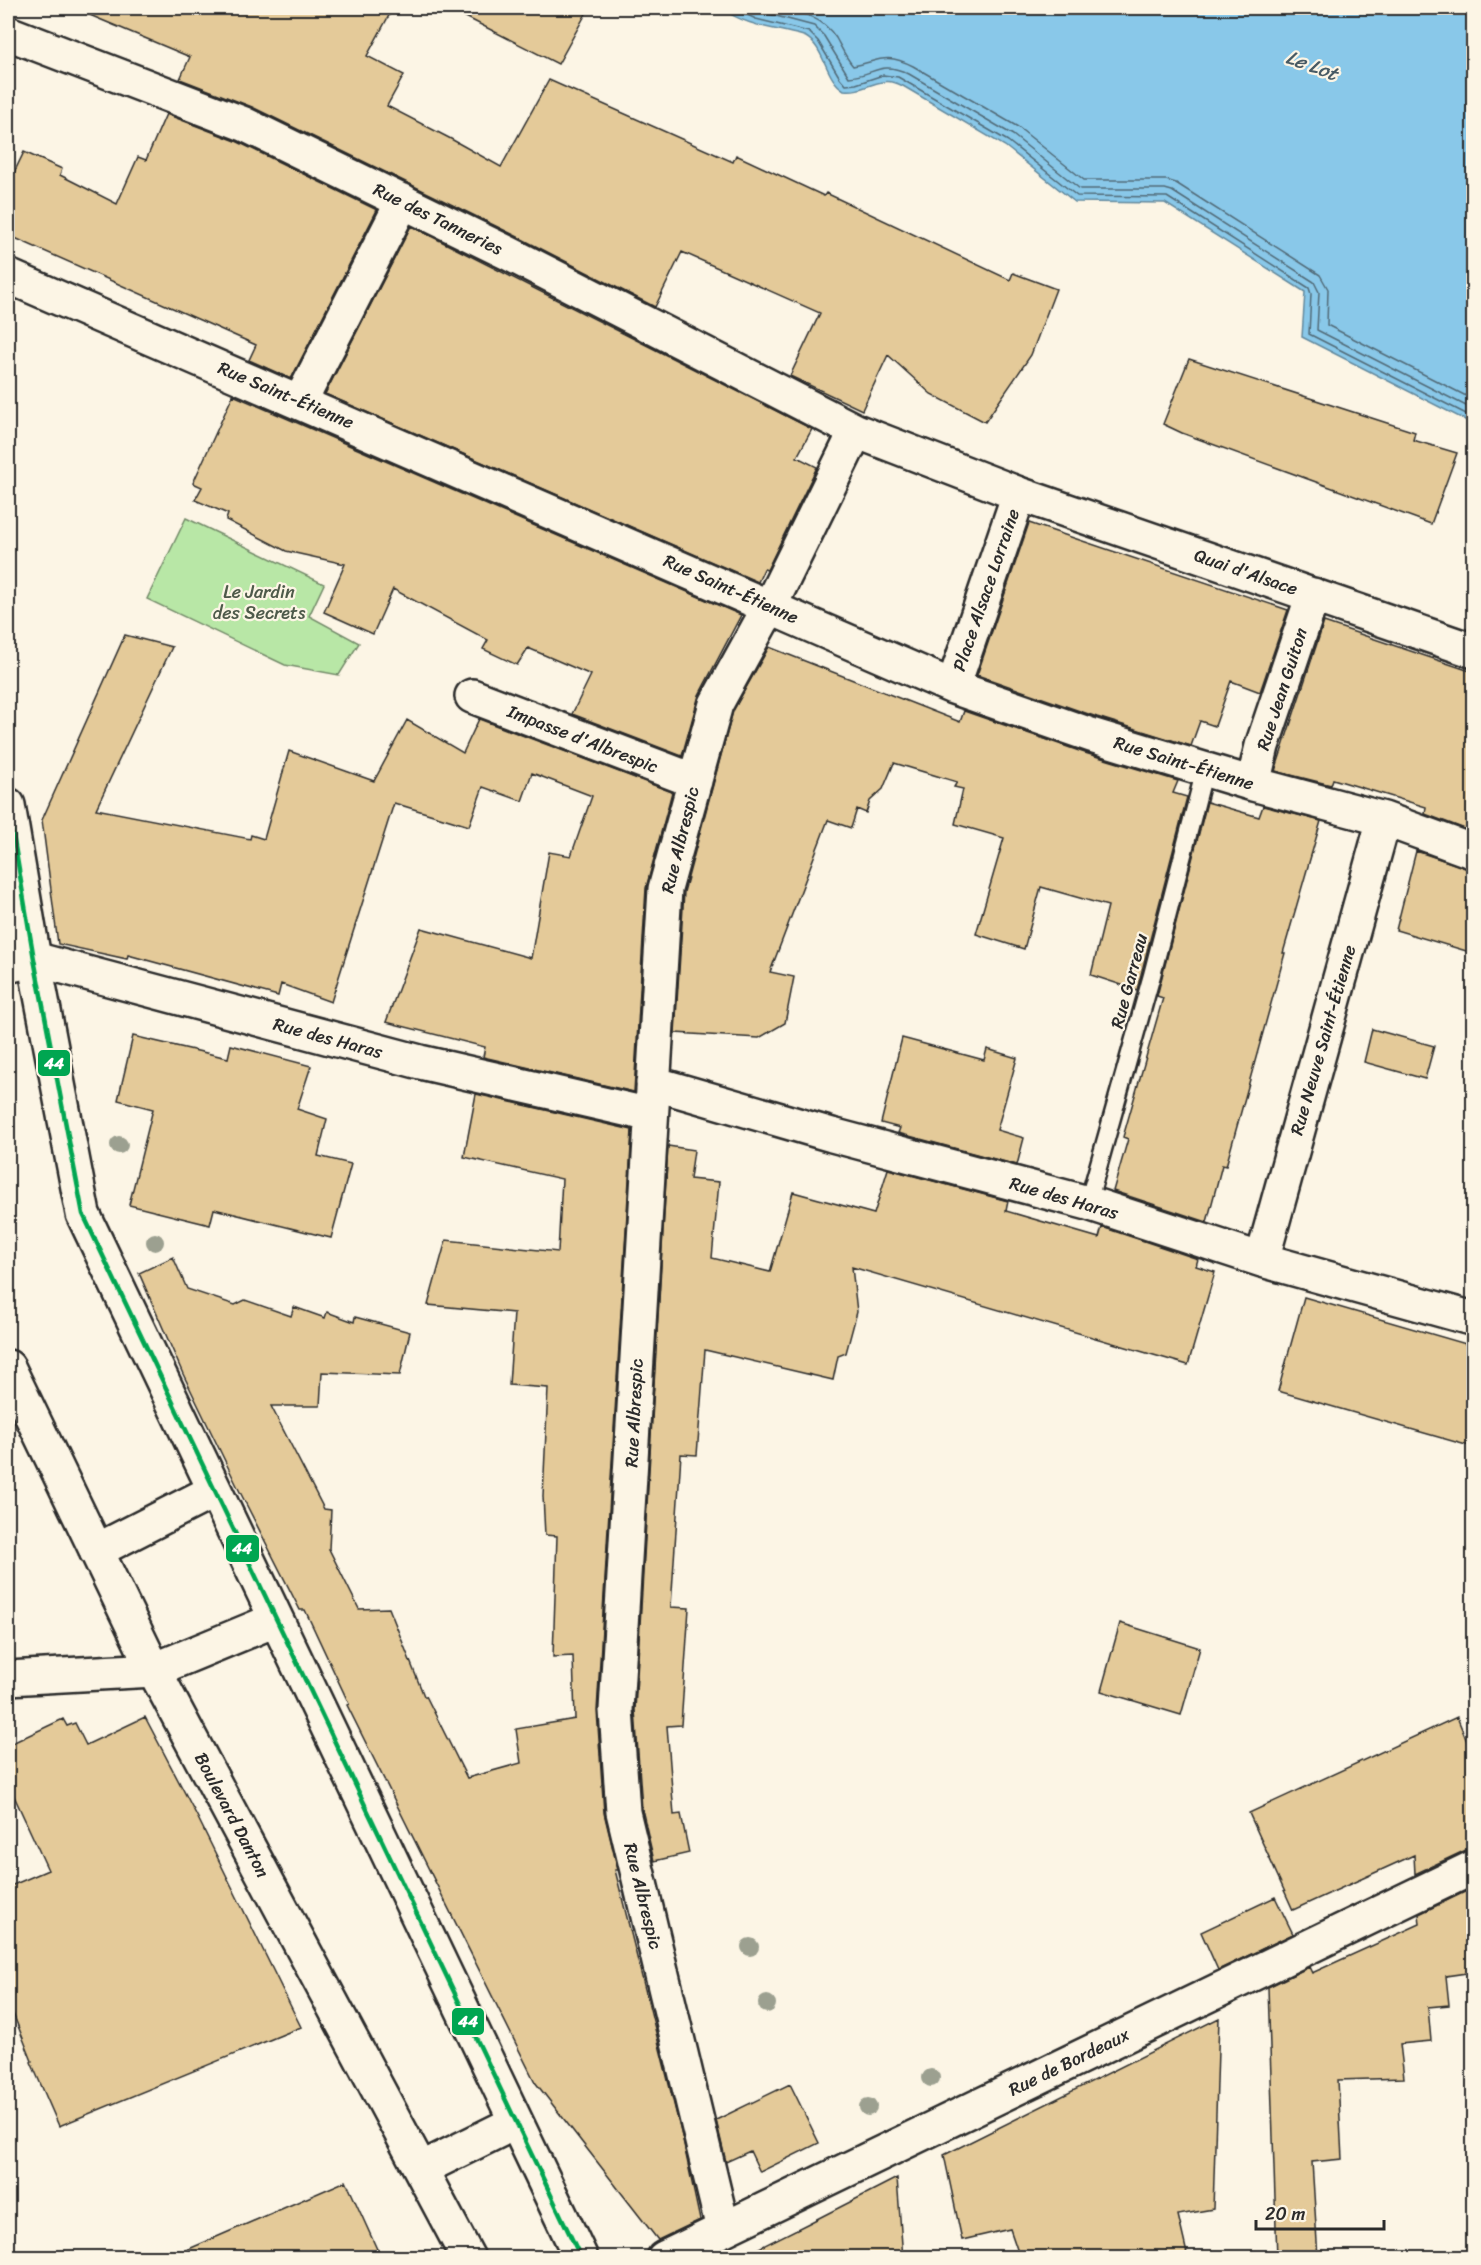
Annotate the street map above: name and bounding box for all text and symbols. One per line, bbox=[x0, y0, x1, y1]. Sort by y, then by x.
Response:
water label: Le Lot bbox=[1281, 40, 1345, 92]
street label: Rue des Tanneries bbox=[368, 174, 509, 265]
street label: Rue Saint-Étienne bbox=[213, 352, 359, 438]
street label: Place Alsace Lorraine bbox=[943, 504, 1029, 676]
street label: Quai d'Alsace bbox=[1190, 539, 1302, 605]
street label: Rue Saint-Étienne bbox=[658, 545, 804, 633]
park label: Le Jardin des Secrets bbox=[213, 576, 306, 629]
street label: Rue Jean Guiton bbox=[1247, 623, 1317, 755]
street label: Impasse d'Albrespic bbox=[502, 695, 663, 783]
street label: Rue Saint-Étienne bbox=[1110, 726, 1258, 800]
street label: Rue Albrespic bbox=[651, 783, 709, 897]
street label: Rue Garreau bbox=[1101, 929, 1157, 1032]
street label: Rue Neuve Saint-Étienne bbox=[1280, 941, 1366, 1139]
street label: Rue des Haras bbox=[270, 1008, 387, 1068]
line badge: 44 bbox=[37, 1049, 71, 1077]
text: 44 bbox=[43, 1049, 64, 1078]
street label: Rue des Haras bbox=[1006, 1167, 1123, 1229]
street label: Rue Albrespic bbox=[615, 1358, 653, 1468]
line badge: 44 bbox=[225, 1534, 260, 1563]
text: 44 bbox=[231, 1534, 252, 1563]
street label: Boulevard Danton bbox=[185, 1746, 279, 1884]
street label: Rue Albrespic bbox=[614, 1839, 672, 1953]
line badge: 44 bbox=[451, 2007, 485, 2036]
text: 44 bbox=[457, 2007, 478, 2036]
street label: Rue de Bordeaux bbox=[1003, 2018, 1136, 2105]
scale bar bbox=[1256, 2193, 1384, 2231]
text: 20 m bbox=[1265, 2198, 1305, 2230]

